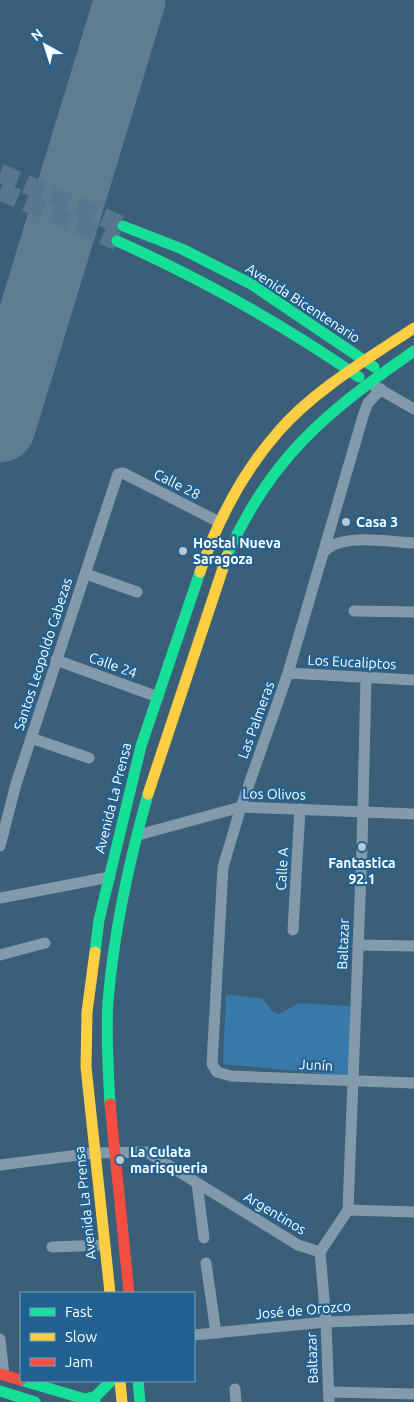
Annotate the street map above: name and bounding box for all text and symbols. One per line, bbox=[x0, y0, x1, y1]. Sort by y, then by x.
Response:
north arrow bbox=[20, 20, 70, 70]
text: N bbox=[28, 25, 46, 44]
street label: Avenida Bicentenario bbox=[243, 260, 363, 346]
street label: Calle 28 bbox=[151, 466, 203, 502]
place label: Casa 3 bbox=[356, 514, 398, 530]
marker: Casa 3 bbox=[340, 516, 352, 528]
place label: Hostal Nueva Saragoza bbox=[193, 535, 281, 567]
marker: Hostal Nueva Saragoza bbox=[177, 545, 189, 557]
street label: Santos Leopoldo Cabezas bbox=[11, 576, 75, 732]
street label: Calle 24 bbox=[87, 649, 139, 681]
street label: Los Eucaliptos bbox=[307, 652, 397, 672]
street label: Las Palmeras bbox=[235, 679, 277, 761]
street label: Avenida La Prensa bbox=[91, 741, 135, 855]
street label: Los Olivos bbox=[242, 785, 306, 803]
marker: Fantastica 92.1 bbox=[356, 841, 368, 853]
street label: Calle A bbox=[273, 847, 291, 891]
place label: Fantastica 92.1 bbox=[328, 855, 396, 887]
street label: Baltazar bbox=[334, 917, 352, 970]
street label: Junín bbox=[298, 1056, 334, 1074]
place label: La Culata marisqueria bbox=[130, 1144, 208, 1176]
street label: Avenida La Prensa bbox=[71, 1146, 99, 1260]
marker: La Culata marisqueria bbox=[114, 1154, 126, 1166]
street label: Argentinos bbox=[241, 1188, 309, 1238]
legend bbox=[20, 1292, 195, 1382]
street label: José de Orozco bbox=[254, 1298, 352, 1322]
text: Fast bbox=[65, 1303, 93, 1320]
text: Slow bbox=[65, 1328, 98, 1345]
street label: Baltazar bbox=[303, 1331, 321, 1384]
text: Jam bbox=[65, 1353, 93, 1370]

